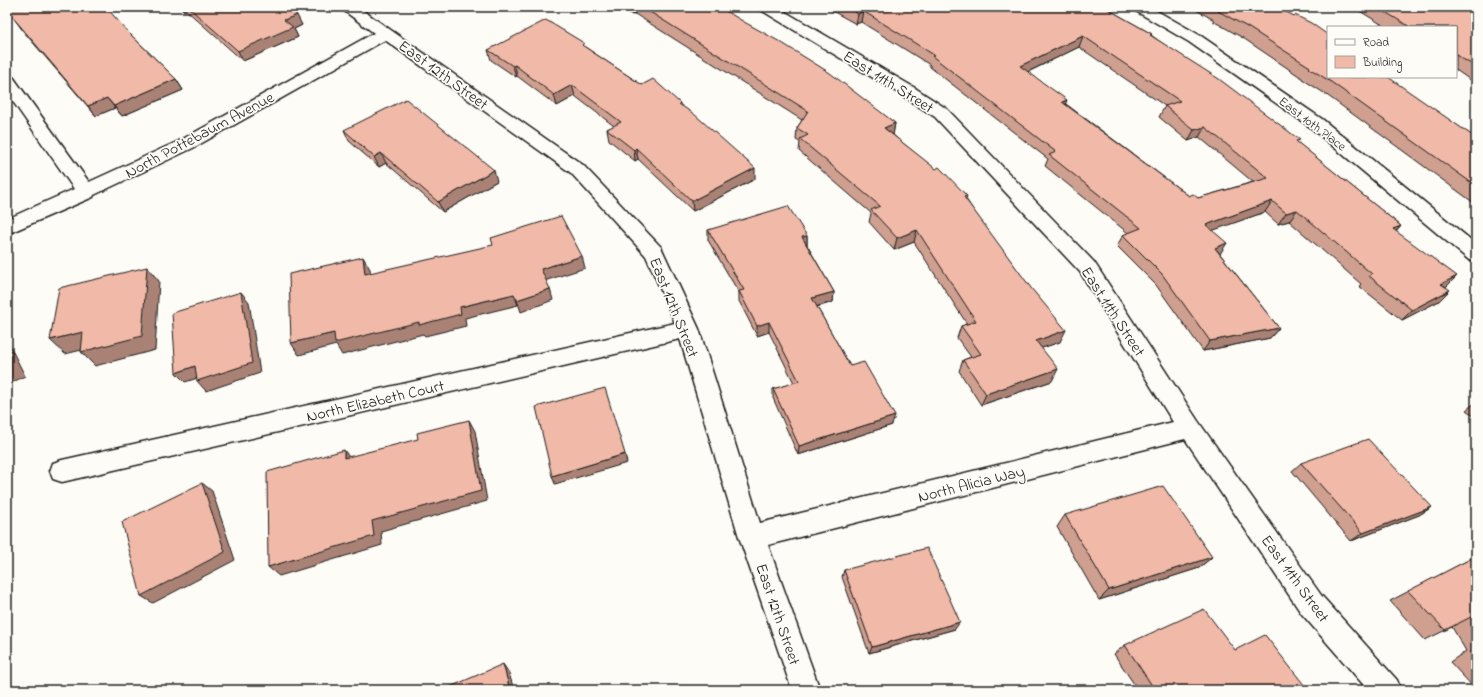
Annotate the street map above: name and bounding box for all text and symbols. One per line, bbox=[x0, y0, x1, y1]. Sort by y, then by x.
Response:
legend bbox=[1327, 26, 1457, 78]
text: Road bbox=[1363, 34, 1389, 52]
street label: East 12th Street bbox=[393, 35, 493, 117]
street label: East 11th Street bbox=[838, 45, 939, 121]
text: Building bbox=[1362, 54, 1402, 73]
street label: North Pottebaum Avenue bbox=[121, 86, 280, 185]
street label: East 10th Place bbox=[1274, 92, 1350, 156]
street label: East 12th Street bbox=[642, 254, 704, 362]
street label: East 11th Street bbox=[1074, 262, 1151, 362]
street label: North Elizabeth Court bbox=[304, 374, 447, 429]
street label: North Alicia Way bbox=[916, 460, 1027, 510]
street label: East 11th Street bbox=[1254, 530, 1335, 629]
street label: East 12th Street bbox=[748, 561, 806, 669]

